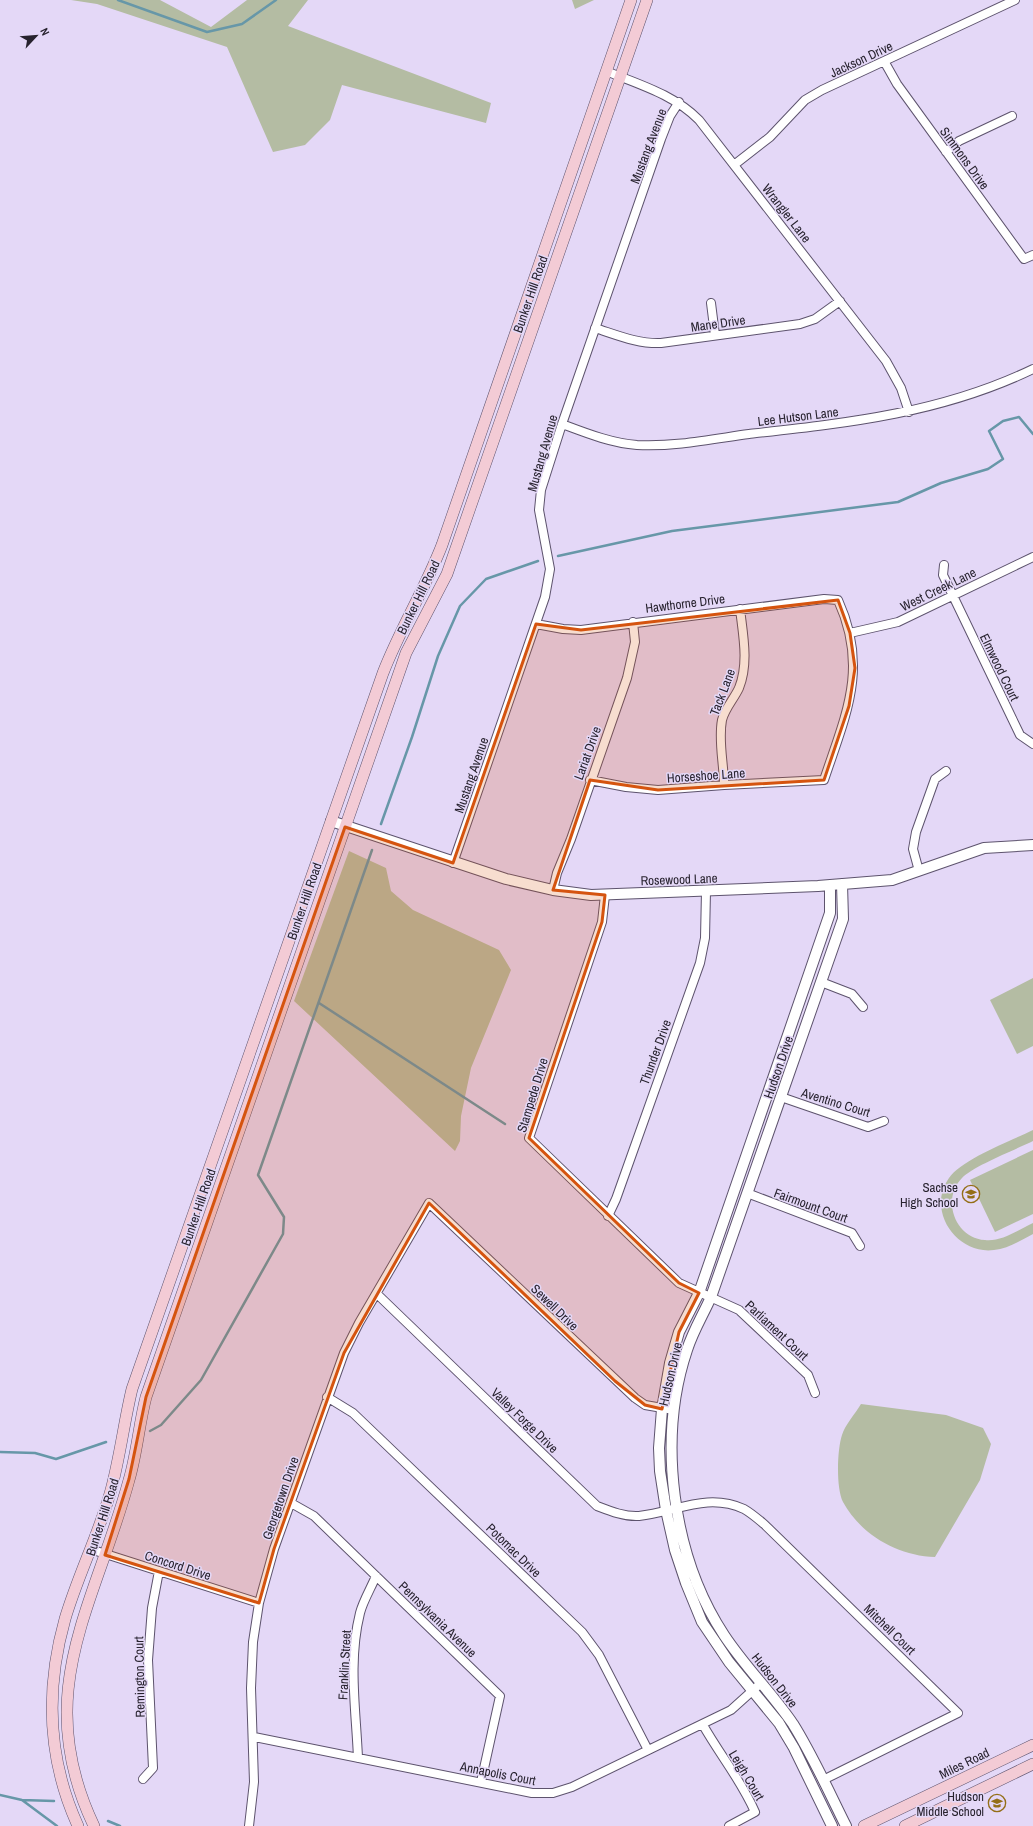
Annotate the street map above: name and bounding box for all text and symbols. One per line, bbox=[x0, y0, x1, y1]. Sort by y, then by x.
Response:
north arrow bbox=[16, 16, 56, 56]
text: N bbox=[37, 26, 53, 38]
street label: Jackson Drive bbox=[827, 37, 895, 81]
street label: Mustang Avenue bbox=[626, 106, 671, 186]
street label: Simmons Drive bbox=[936, 124, 993, 193]
street label: Wrangler Lane bbox=[758, 181, 815, 246]
street label: Bunker Hill Road bbox=[509, 253, 552, 335]
street label: Mane Drive bbox=[690, 311, 747, 336]
street label: Lee Hutson Lane bbox=[757, 403, 839, 430]
street label: Mustang Avenue bbox=[523, 413, 562, 494]
street label: Bunker Hill Road bbox=[393, 557, 444, 637]
street label: West Creek Lane bbox=[898, 564, 979, 615]
street label: Hawthorne Drive bbox=[644, 590, 726, 617]
street label: Elmwood Court bbox=[976, 631, 1023, 704]
street label: Tack Lane bbox=[706, 666, 739, 718]
street label: Lariat Drive bbox=[570, 724, 605, 782]
street label: Mustang Avenue bbox=[451, 735, 492, 815]
street label: Horseshoe Lane bbox=[666, 764, 746, 787]
street label: Bunker Hill Road bbox=[283, 860, 326, 942]
street label: Rosewood Lane bbox=[640, 870, 718, 889]
street label: Thunder Drive bbox=[636, 1017, 675, 1087]
street label: Hudson Drive bbox=[760, 1034, 797, 1101]
street label: Stampede Drive bbox=[513, 1056, 552, 1134]
street label: Aventino Court bbox=[798, 1084, 872, 1121]
street label: Bunker Hill Road bbox=[177, 1166, 220, 1248]
place label: Sachse High School bbox=[900, 1179, 958, 1211]
street label: Fairmount Court bbox=[772, 1184, 850, 1227]
school or university icon: Sachse High School bbox=[961, 1184, 981, 1204]
street label: Sewell Drive bbox=[527, 1280, 582, 1334]
street label: Parliament Court bbox=[741, 1297, 812, 1364]
street label: Hudson Drive bbox=[655, 1340, 686, 1408]
street label: Valley Forge Drive bbox=[487, 1384, 562, 1457]
street label: Georgetown Drive bbox=[258, 1454, 303, 1542]
street label: Bunker Hill Road bbox=[82, 1476, 123, 1558]
street label: Potomac Drive bbox=[482, 1520, 545, 1581]
street label: Concord Drive bbox=[143, 1547, 213, 1584]
street label: Pennsylvania Avenue bbox=[395, 1578, 480, 1661]
street label: Mitchell Court bbox=[860, 1600, 919, 1658]
street label: Franklin Street bbox=[334, 1630, 355, 1700]
street label: Remington Court bbox=[130, 1636, 149, 1718]
street label: Hudson Drive bbox=[748, 1649, 801, 1711]
street label: Miles Road bbox=[936, 1744, 992, 1783]
street label: Leigh Court bbox=[725, 1747, 768, 1804]
street label: Annapolis Court bbox=[458, 1758, 537, 1789]
place label: Hudson Middle School bbox=[916, 1788, 984, 1820]
school or university icon: Hudson Middle School bbox=[987, 1793, 1007, 1813]

